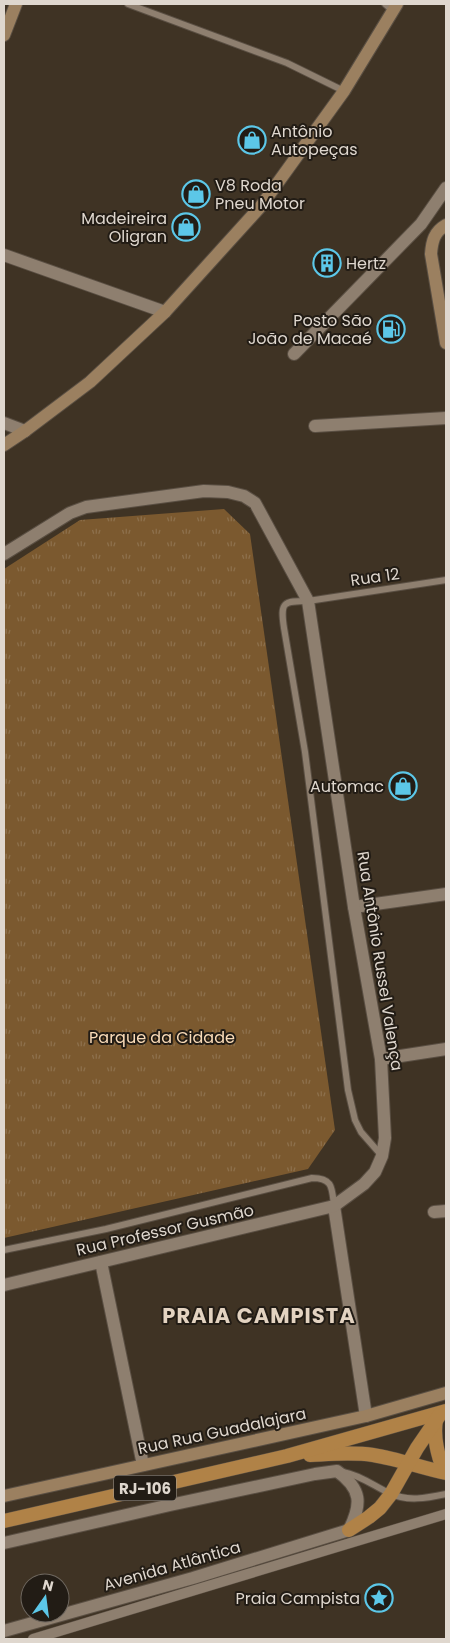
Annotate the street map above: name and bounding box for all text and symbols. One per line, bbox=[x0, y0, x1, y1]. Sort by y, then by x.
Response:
place label: Antônio Autopeças bbox=[271, 120, 358, 161]
shop icon: Antônio Autopeças bbox=[237, 125, 267, 155]
place label: V8 Roda Pneu Motor bbox=[215, 174, 305, 215]
shop icon: V8 Roda Pneu Motor bbox=[181, 179, 211, 209]
place label: Madeireira Oligran bbox=[81, 207, 167, 248]
shop icon: Madeireira Oligran bbox=[171, 212, 201, 242]
building icon: Hertz bbox=[312, 248, 342, 278]
place label: Hertz bbox=[346, 252, 386, 275]
place label: Posto São João de Macaé bbox=[248, 309, 372, 350]
fuel station icon: Posto São João de Macaé bbox=[376, 314, 406, 344]
street label: Rua 12 bbox=[349, 562, 401, 592]
shop icon: Automac bbox=[388, 771, 418, 801]
place label: Automac bbox=[310, 775, 384, 798]
street label: Rua Antônio Russel Valença bbox=[351, 850, 409, 1072]
park label: Parque da Cidade bbox=[89, 1026, 235, 1049]
street label: Rua Professor Gusmão bbox=[74, 1198, 256, 1262]
district label: PRAIA CAMPISTA bbox=[162, 1301, 356, 1330]
street label: Rua Rua Guadalajara bbox=[136, 1402, 308, 1460]
road number: RJ-106 bbox=[114, 1476, 176, 1500]
street label: Avenida Atlântica bbox=[101, 1535, 243, 1597]
north arrow bbox=[20, 1573, 70, 1623]
text: N bbox=[41, 1574, 56, 1596]
place icon: Praia Campista bbox=[364, 1583, 394, 1613]
place label: Praia Campista bbox=[236, 1587, 360, 1610]

